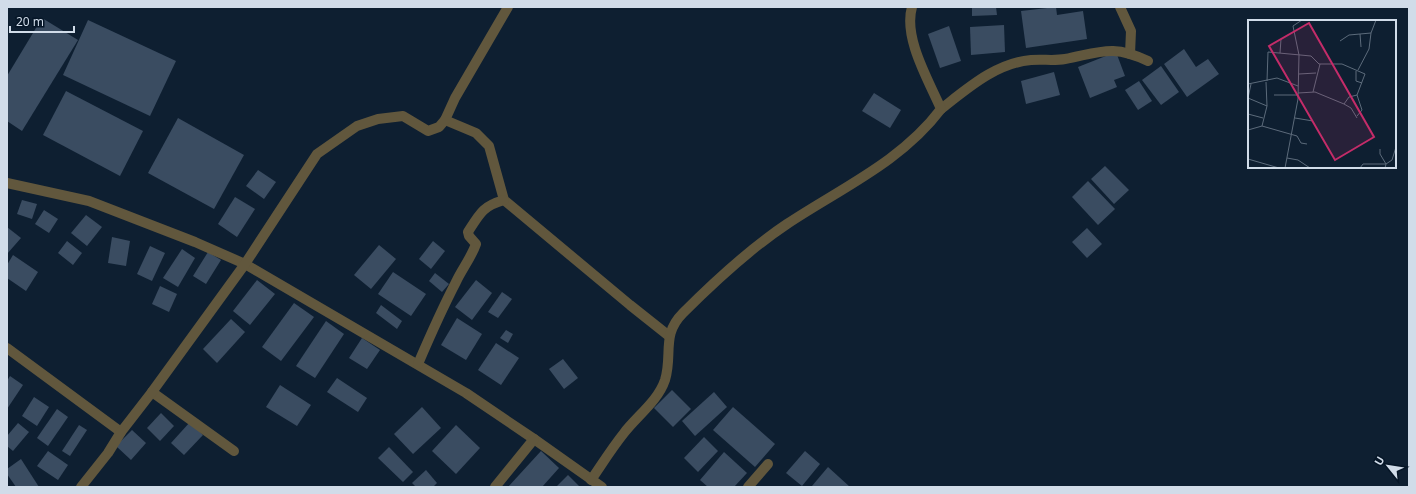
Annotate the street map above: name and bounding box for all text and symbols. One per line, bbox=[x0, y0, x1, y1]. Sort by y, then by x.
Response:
scale bar bbox=[10, 8, 74, 34]
text: 20 m bbox=[16, 13, 44, 30]
inset map bbox=[1248, 20, 1396, 168]
north arrow bbox=[1368, 446, 1408, 486]
text: U bbox=[1370, 453, 1387, 468]

